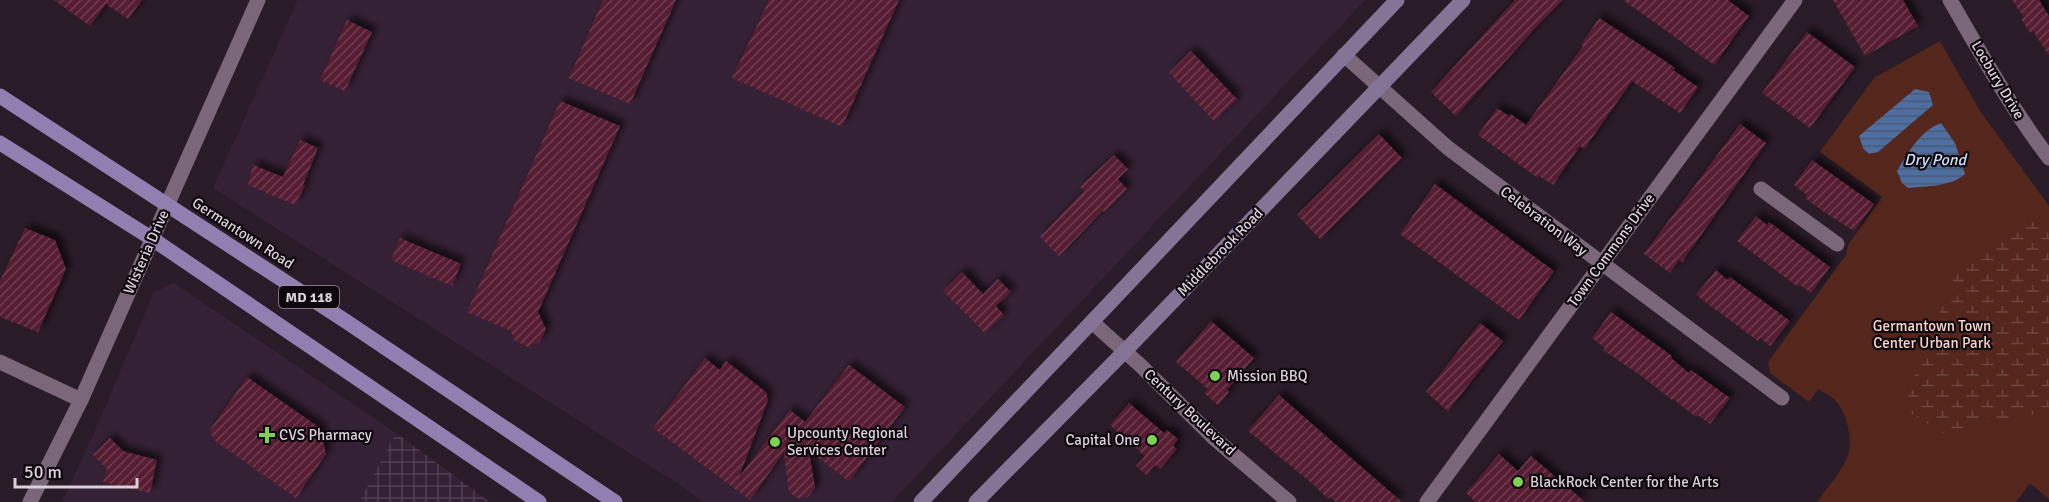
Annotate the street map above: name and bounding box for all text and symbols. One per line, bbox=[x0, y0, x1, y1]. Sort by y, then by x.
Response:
street label: Locbury Drive bbox=[1968, 38, 2028, 122]
water label: Dry Pond bbox=[1904, 150, 1968, 170]
street label: Celebration Way bbox=[1497, 182, 1591, 260]
street label: Town Commons Drive bbox=[1564, 190, 1658, 310]
street label: Germantown Road bbox=[189, 193, 297, 273]
street label: Middlebrook Road bbox=[1173, 204, 1267, 300]
street label: Wisteria Drive bbox=[119, 207, 173, 297]
road number: MD 118 bbox=[279, 286, 339, 308]
park label: Germantown Town Center Urban Park bbox=[1873, 317, 1991, 352]
street label: Century Boulevard bbox=[1140, 365, 1240, 459]
place label: Mission BBQ bbox=[1227, 367, 1308, 385]
marker: Mission BBQ bbox=[1208, 369, 1222, 383]
place label: Upcounty Regional Services Center bbox=[787, 424, 908, 459]
place label: CVS Pharmacy bbox=[279, 426, 372, 444]
marker: CVS Pharmacy bbox=[260, 428, 274, 442]
place label: Capital One bbox=[1065, 431, 1140, 449]
marker: Capital One bbox=[1145, 433, 1159, 447]
marker: Upcounty Regional Services Center bbox=[768, 435, 782, 449]
scale bar bbox=[15, 451, 136, 489]
text: 50 m bbox=[24, 461, 62, 483]
place label: BlackRock Center for the Arts bbox=[1530, 473, 1719, 491]
marker: BlackRock Center for the Arts bbox=[1511, 475, 1525, 489]

